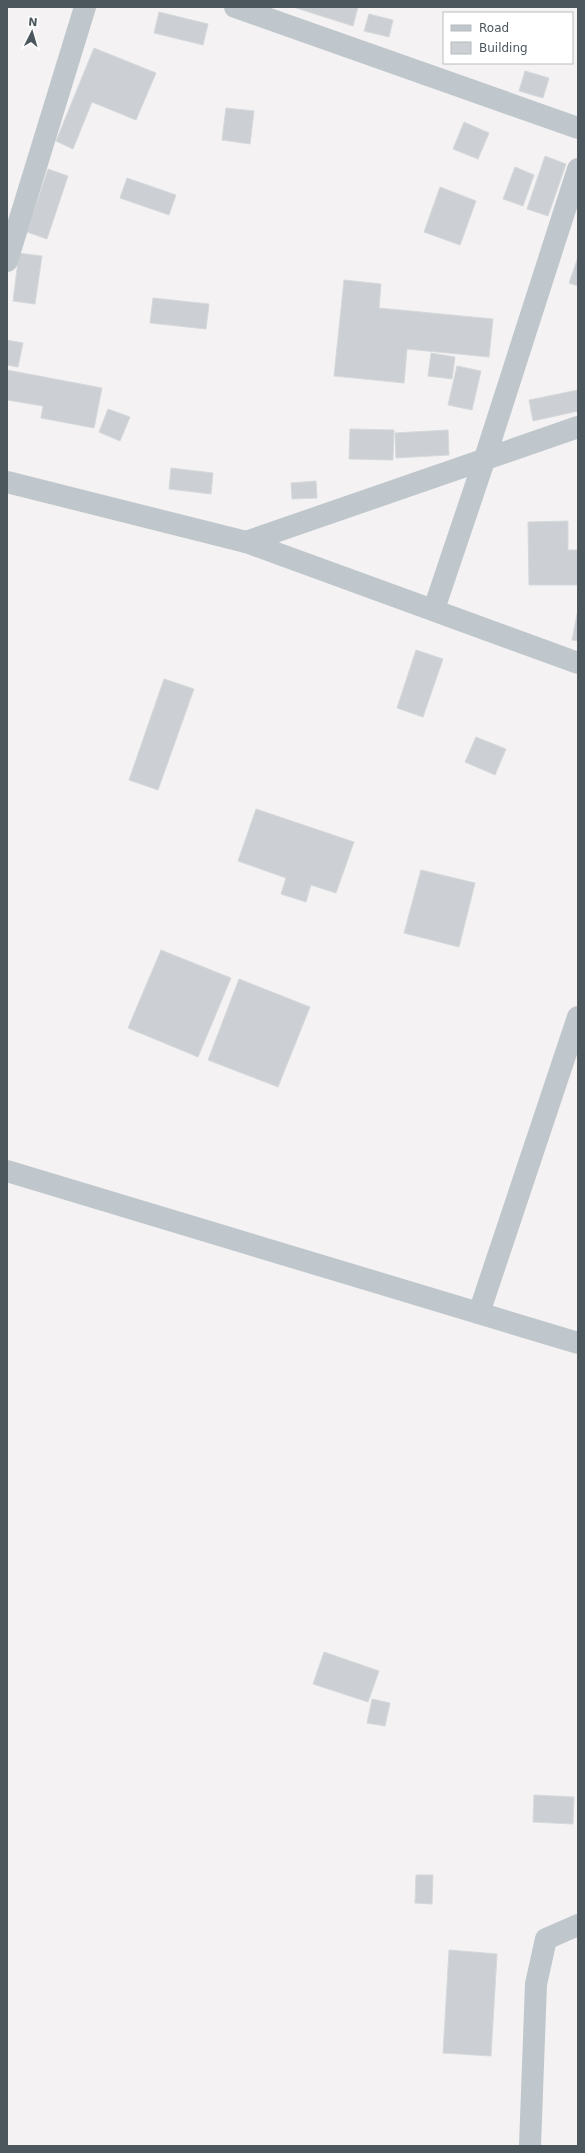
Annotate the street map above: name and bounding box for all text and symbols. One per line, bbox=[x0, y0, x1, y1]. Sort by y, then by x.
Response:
north arrow bbox=[12, 12, 52, 52]
legend bbox=[443, 12, 573, 64]
text: N bbox=[28, 16, 38, 29]
text: Road bbox=[479, 21, 509, 35]
text: Building bbox=[479, 41, 528, 55]

